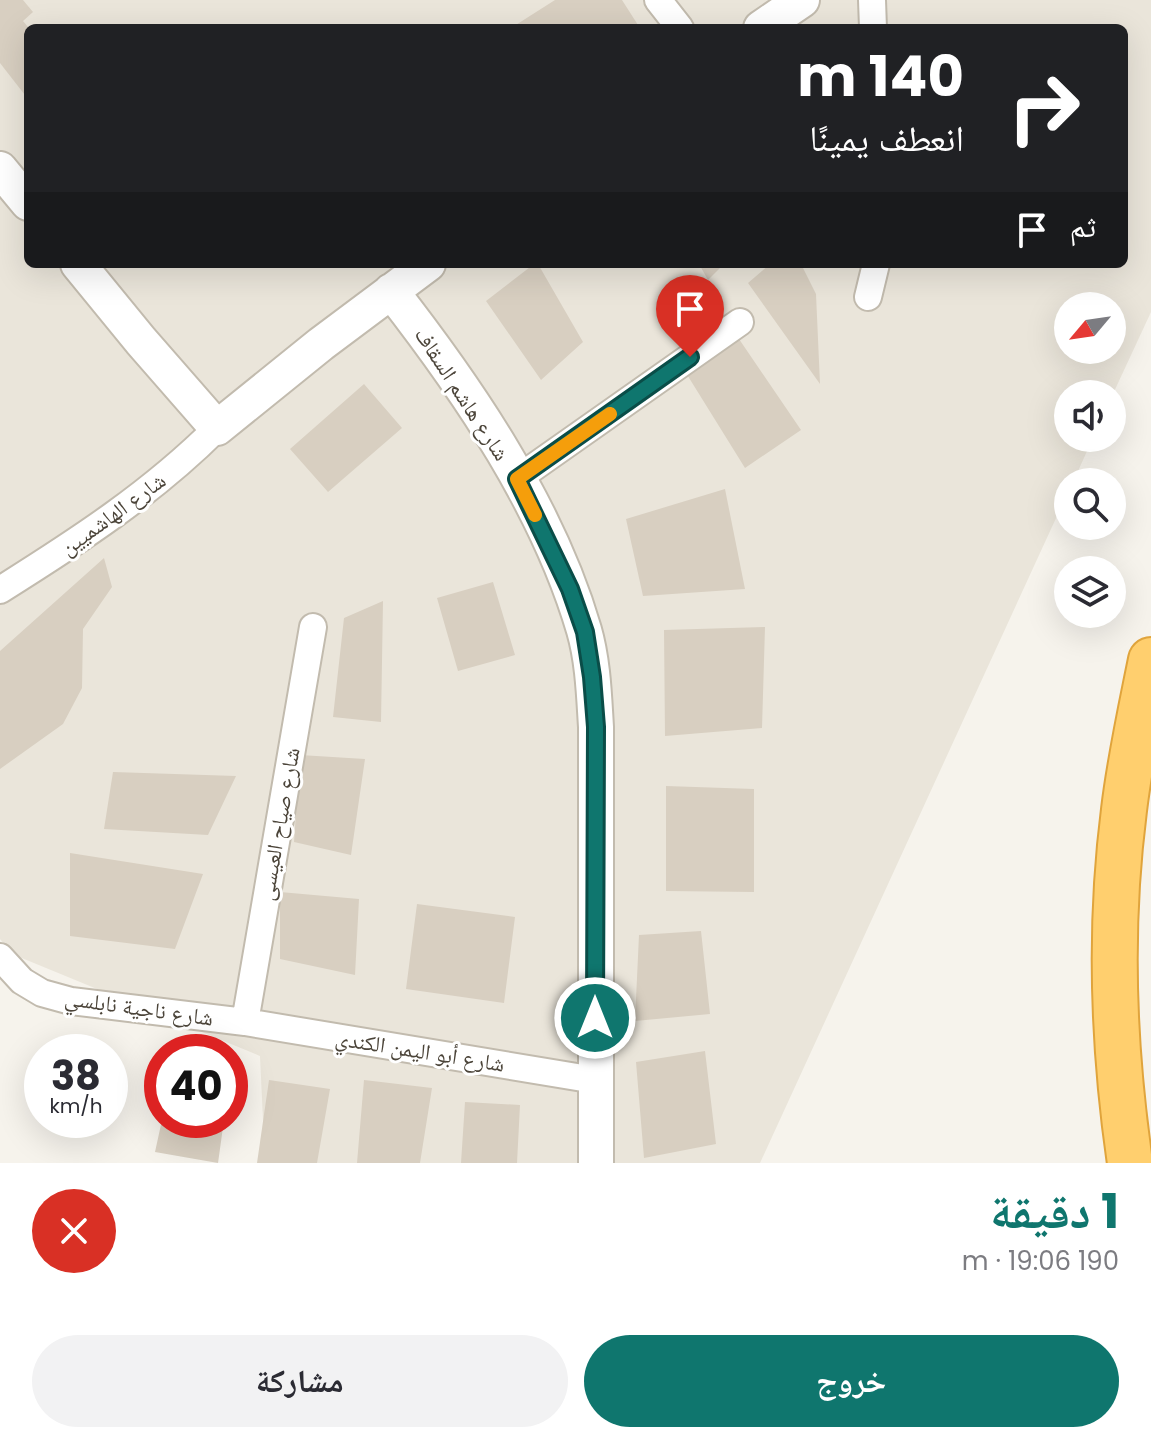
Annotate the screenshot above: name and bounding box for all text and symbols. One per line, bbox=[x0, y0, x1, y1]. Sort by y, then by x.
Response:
text: 140 m bbox=[797, 37, 964, 116]
icon: right bbox=[992, 56, 1096, 160]
text: انعطف يمينًا bbox=[809, 113, 964, 164]
text: ثم bbox=[1070, 205, 1096, 248]
icon: arrive bbox=[1010, 208, 1054, 252]
pin bbox=[656, 275, 724, 357]
icon: arrive bbox=[668, 287, 712, 331]
north arrow bbox=[1054, 292, 1126, 364]
map controls bbox=[1054, 292, 1126, 628]
street label: شارع هاشم السقاف bbox=[407, 321, 517, 467]
button: sound bbox=[1054, 380, 1126, 452]
street label: شارع الهاشميين bbox=[54, 465, 172, 563]
button: search bbox=[1054, 468, 1126, 540]
button: layers bbox=[1054, 556, 1126, 628]
street label: شارع صياح العيسى bbox=[250, 745, 308, 903]
position arrow bbox=[553, 976, 637, 1060]
street label: شارع ناجية نابلسي bbox=[62, 982, 215, 1035]
street label: شارع أبو اليمن الكندي bbox=[333, 1022, 507, 1081]
speed limit sign: 40 bbox=[144, 1034, 248, 1138]
text: 38 bbox=[51, 1048, 101, 1104]
text: km/h bbox=[49, 1092, 103, 1120]
text: 1 دقيقة bbox=[990, 1178, 1119, 1245]
button: close bbox=[32, 1189, 116, 1273]
text: 190 m · 19:06 bbox=[962, 1243, 1119, 1279]
button: مشاركة bbox=[32, 1335, 568, 1427]
button: خروج bbox=[584, 1335, 1119, 1427]

